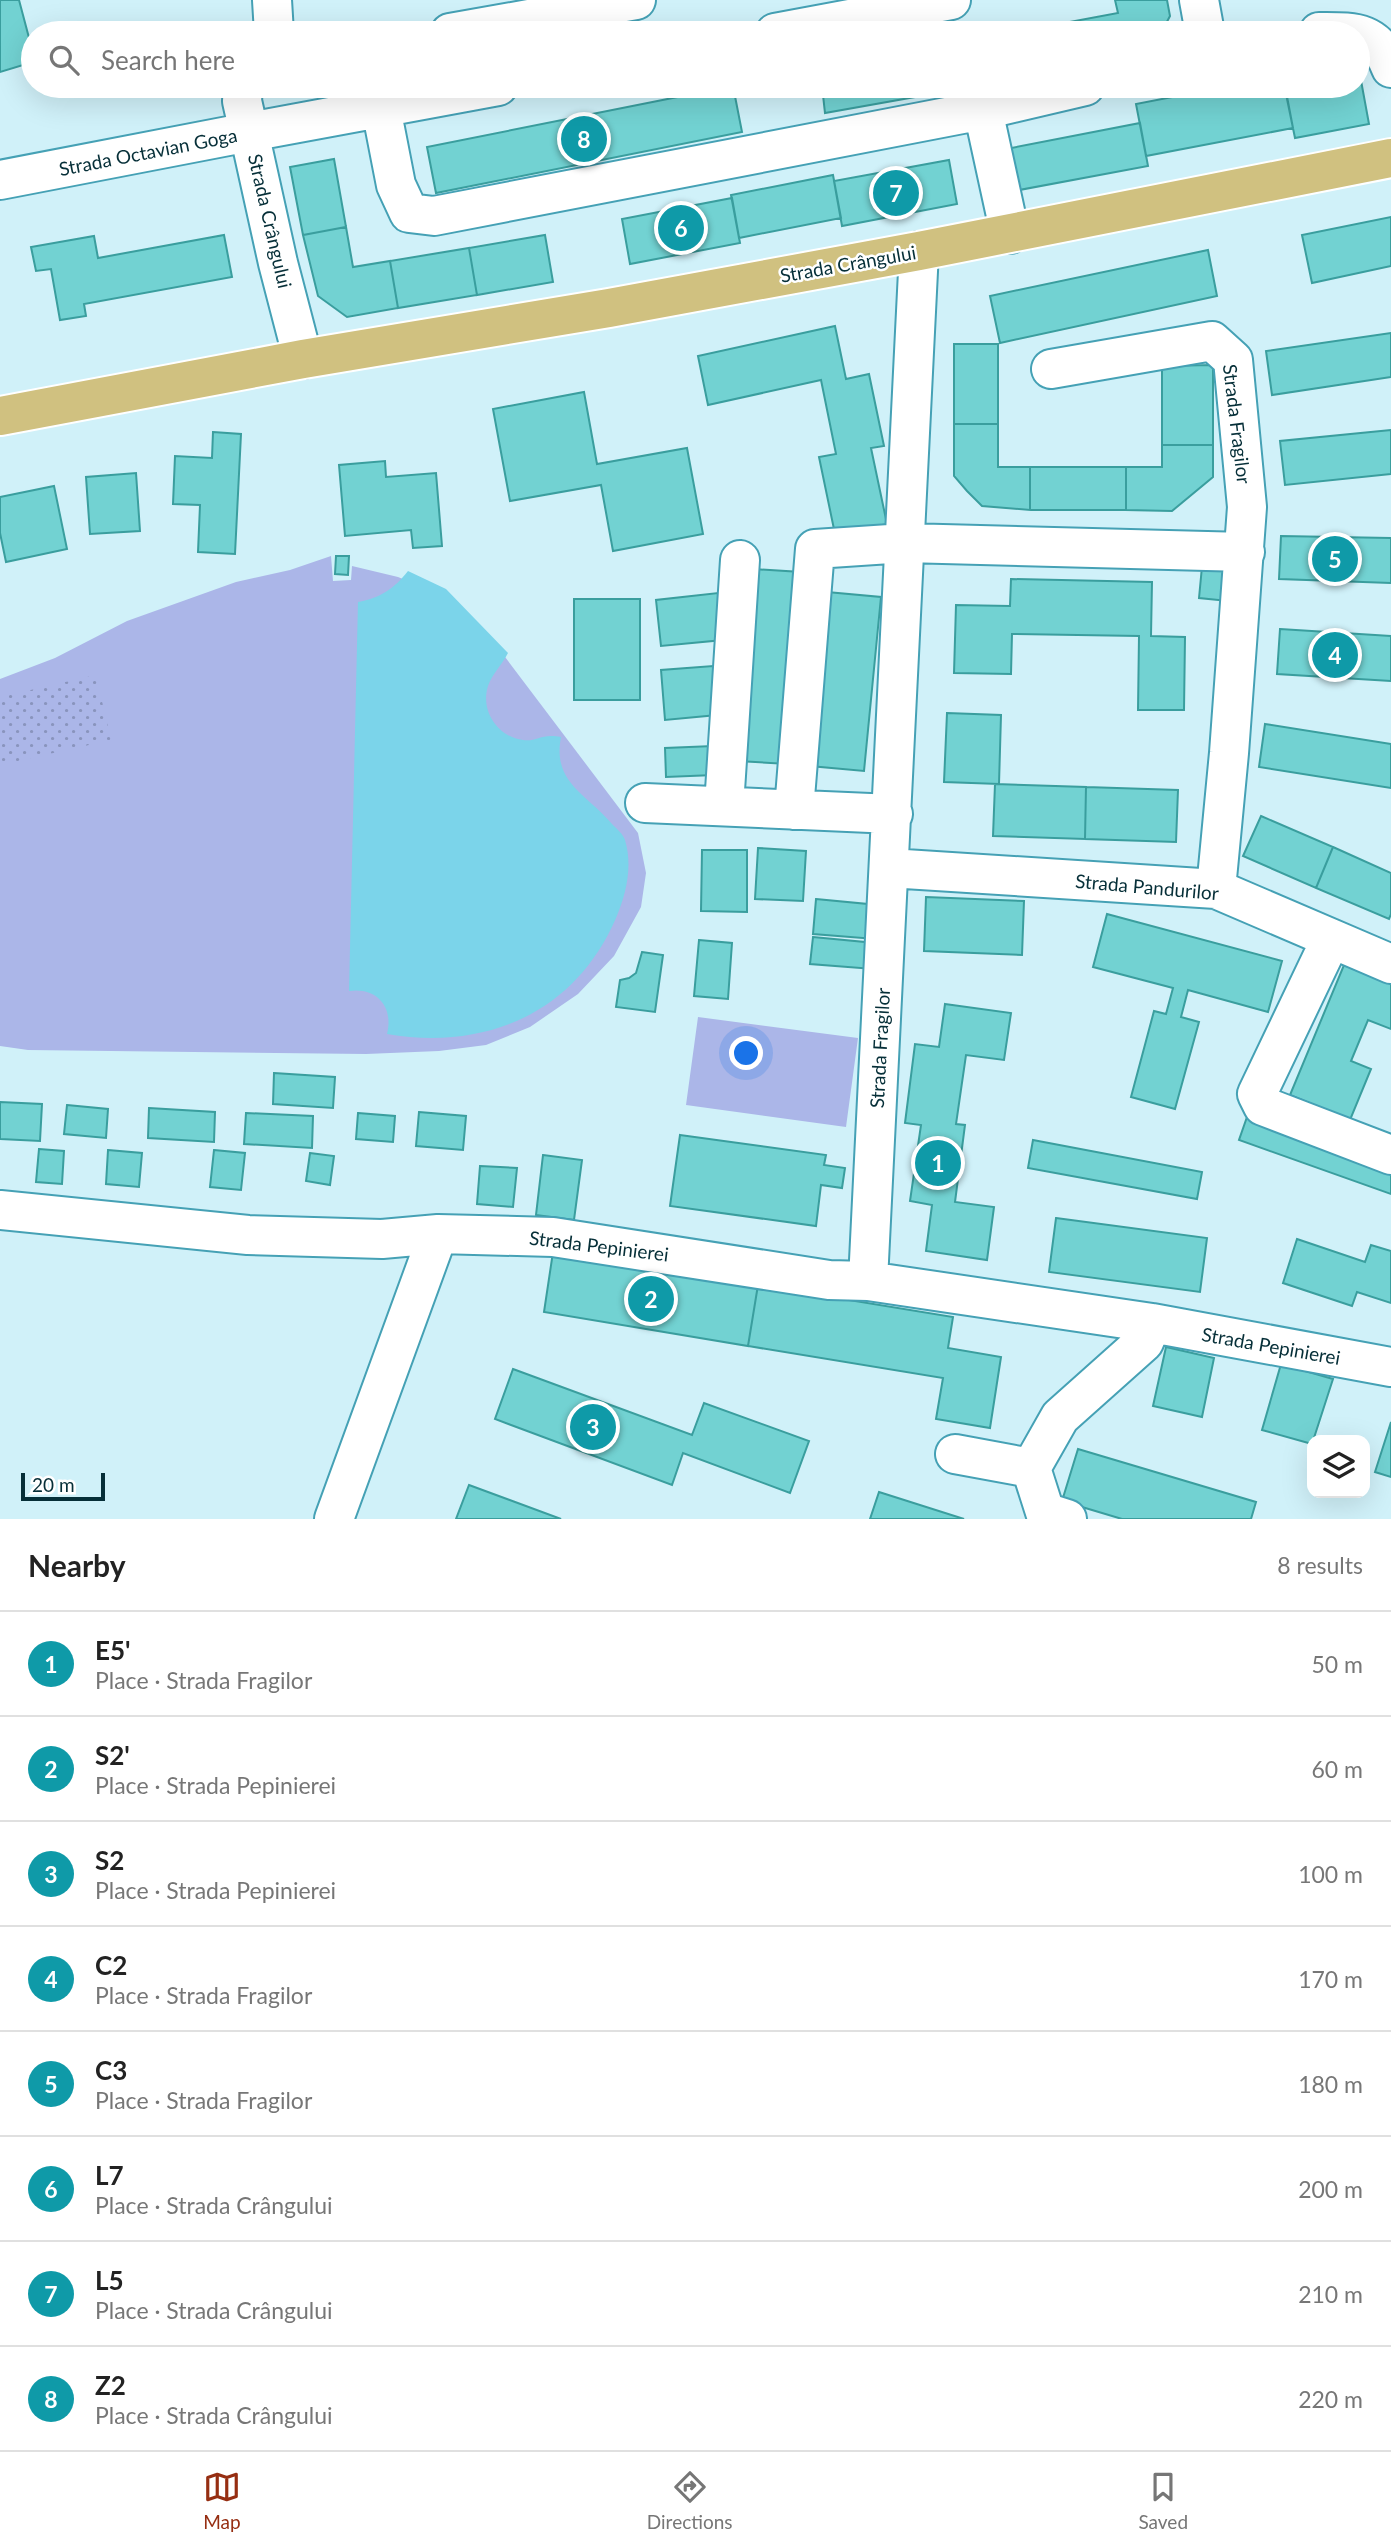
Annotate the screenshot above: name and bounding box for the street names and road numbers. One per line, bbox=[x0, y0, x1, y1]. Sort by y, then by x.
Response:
street label: Strada Octavian Goga bbox=[57, 123, 239, 180]
street label: Strada Crângului bbox=[244, 151, 297, 290]
street label: Strada Crângului bbox=[778, 240, 918, 287]
street label: Strada Fragilor bbox=[1219, 363, 1256, 485]
street label: Strada Pandurilor bbox=[1074, 869, 1220, 904]
street label: Strada Fragilor bbox=[865, 987, 894, 1109]
street label: Strada Pepinierei bbox=[528, 1226, 670, 1265]
street label: Strada Pepinierei bbox=[1200, 1322, 1342, 1369]

